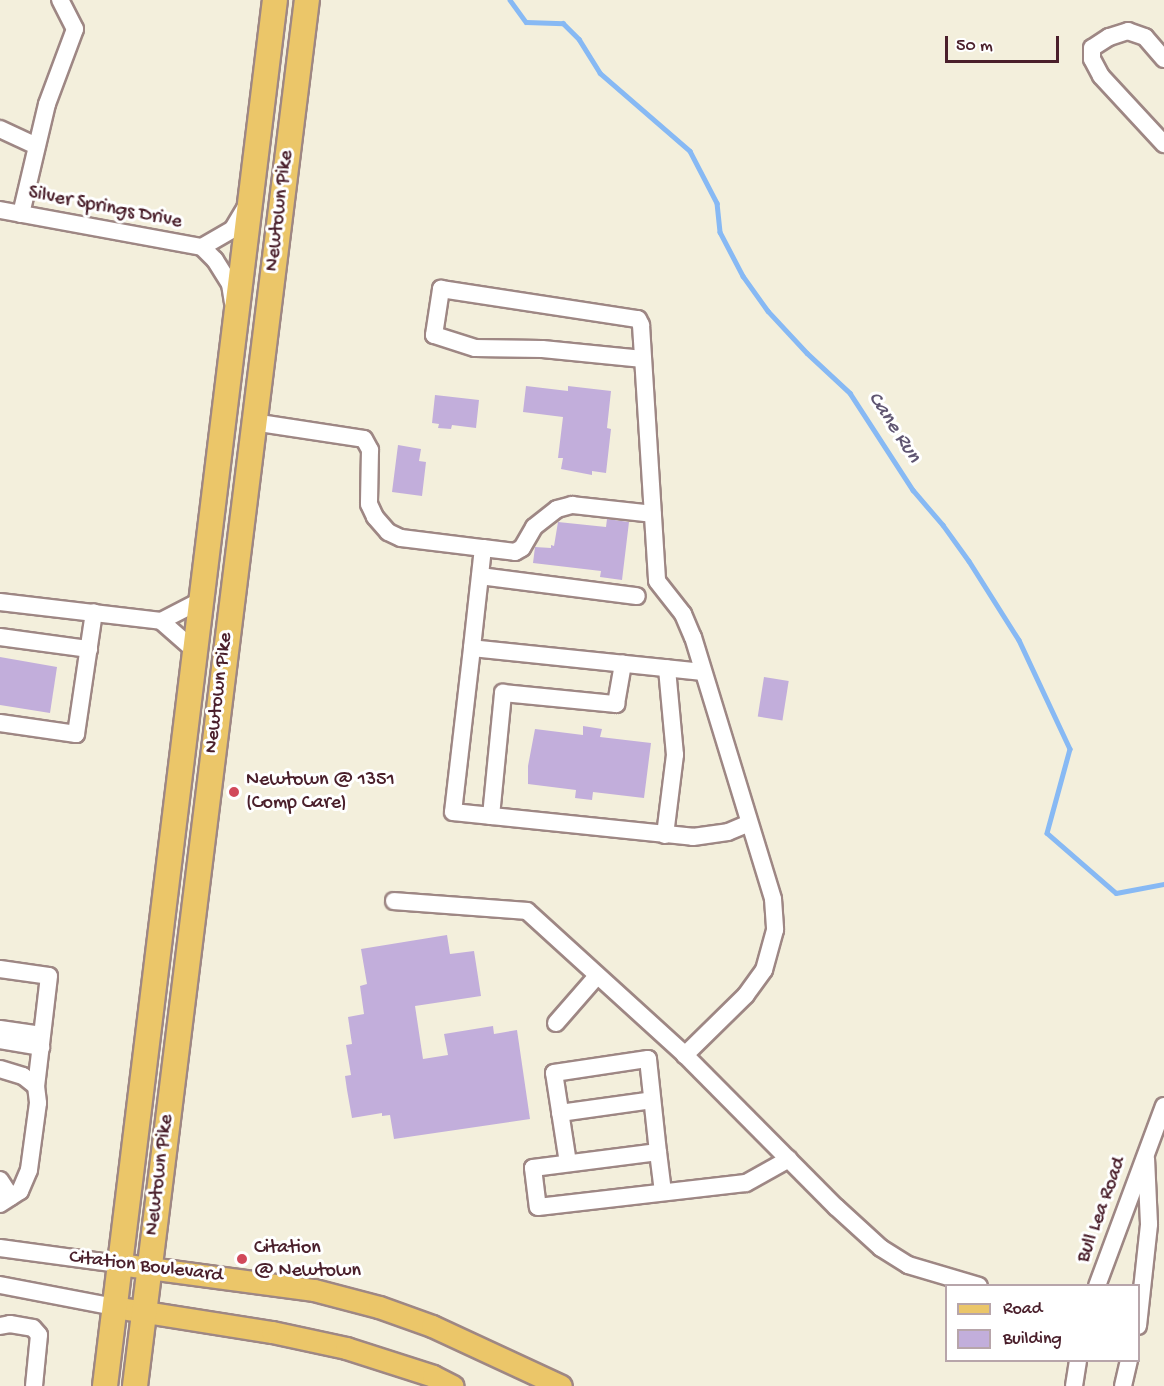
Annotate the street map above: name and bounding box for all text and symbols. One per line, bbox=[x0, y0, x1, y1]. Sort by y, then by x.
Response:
scale bar bbox=[948, 24, 1062, 62]
text: 50 m bbox=[956, 36, 993, 57]
street label: Newtown Pike bbox=[261, 149, 299, 273]
street label: Silver Springs Drive bbox=[26, 181, 184, 235]
water label: Cane Run bbox=[861, 388, 925, 468]
street label: Newtown Pike bbox=[200, 631, 238, 755]
place label: Newtown @ 1351 (Comp Care) bbox=[246, 768, 395, 815]
marker: Newtown @ 1351 (Comp Care) bbox=[227, 785, 241, 799]
street label: Newtown Pike bbox=[141, 1113, 179, 1237]
street label: Bull Lea Road bbox=[1072, 1154, 1132, 1266]
place label: Citation @ Newtown bbox=[254, 1236, 361, 1283]
street label: Citation Boulevard bbox=[68, 1246, 224, 1288]
marker: Citation @ Newtown bbox=[235, 1252, 249, 1266]
legend bbox=[945, 1284, 1140, 1362]
text: Road bbox=[1003, 1299, 1042, 1320]
text: Building bbox=[1003, 1329, 1062, 1350]

